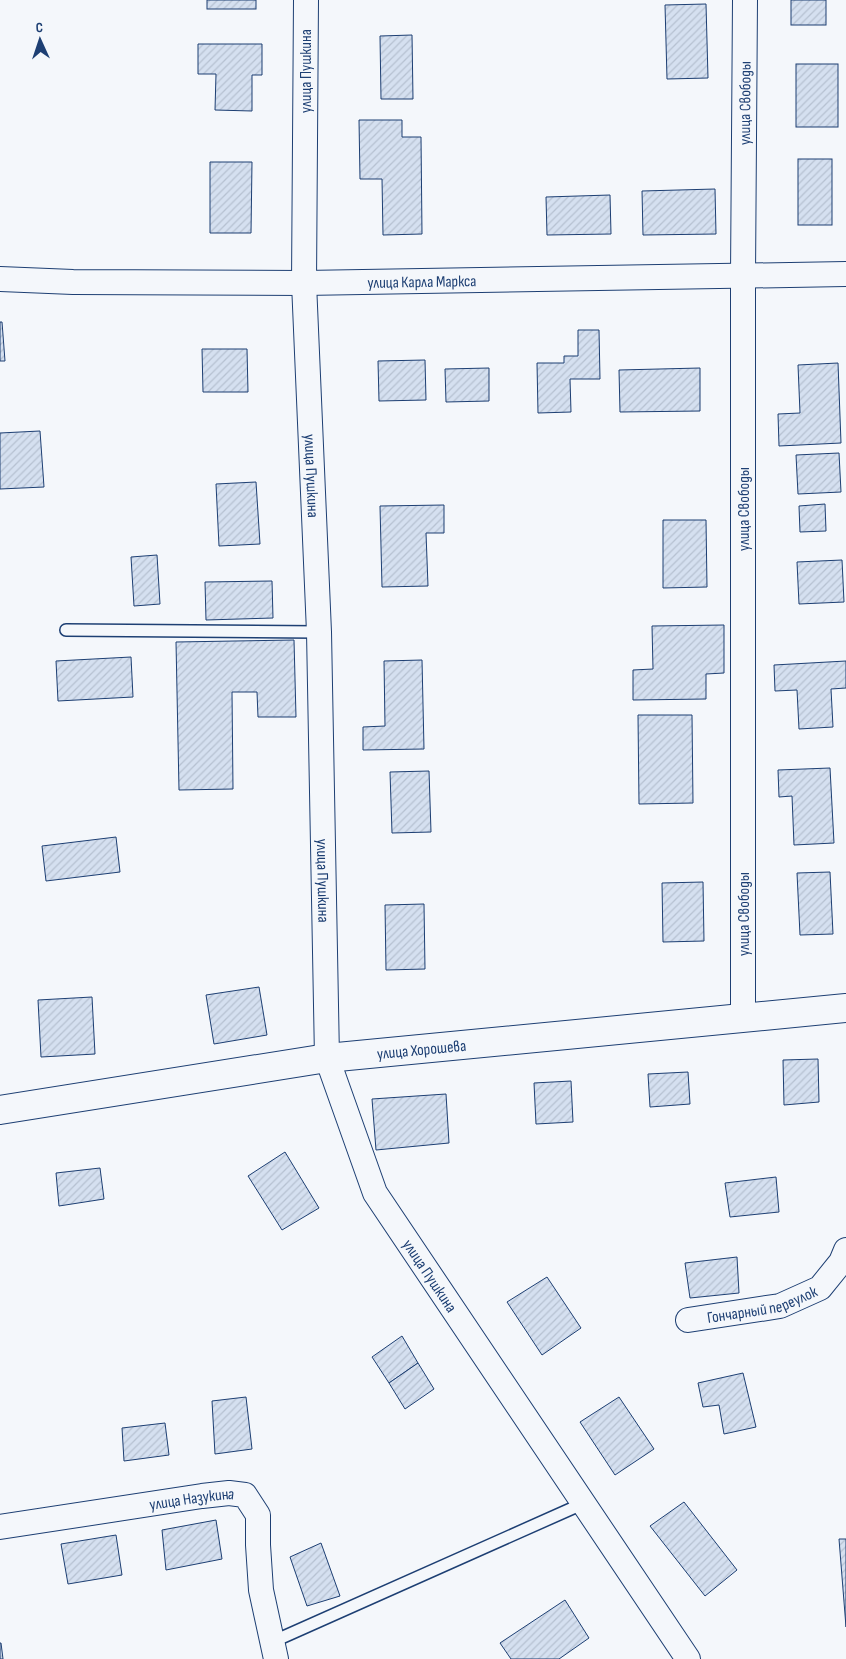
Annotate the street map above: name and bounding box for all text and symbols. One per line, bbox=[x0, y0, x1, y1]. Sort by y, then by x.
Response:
north arrow bbox=[15, 15, 65, 65]
text: С bbox=[35, 19, 43, 36]
street label: улица Пушкина bbox=[297, 29, 316, 113]
street label: улица Свободы bbox=[736, 61, 756, 145]
street label: улица Карла Маркса bbox=[367, 272, 477, 293]
street label: улица Пушкина bbox=[299, 434, 322, 518]
street label: улица Свободы bbox=[735, 467, 754, 551]
street label: улица Пушкина bbox=[312, 839, 332, 923]
street label: улица Свободы bbox=[735, 872, 754, 956]
street label: улица Хорошева bbox=[376, 1037, 467, 1064]
street label: улица Пушкина bbox=[398, 1236, 460, 1316]
street label: Гончарный переулок bbox=[706, 1282, 821, 1328]
street label: улица Назукина bbox=[148, 1485, 235, 1515]

